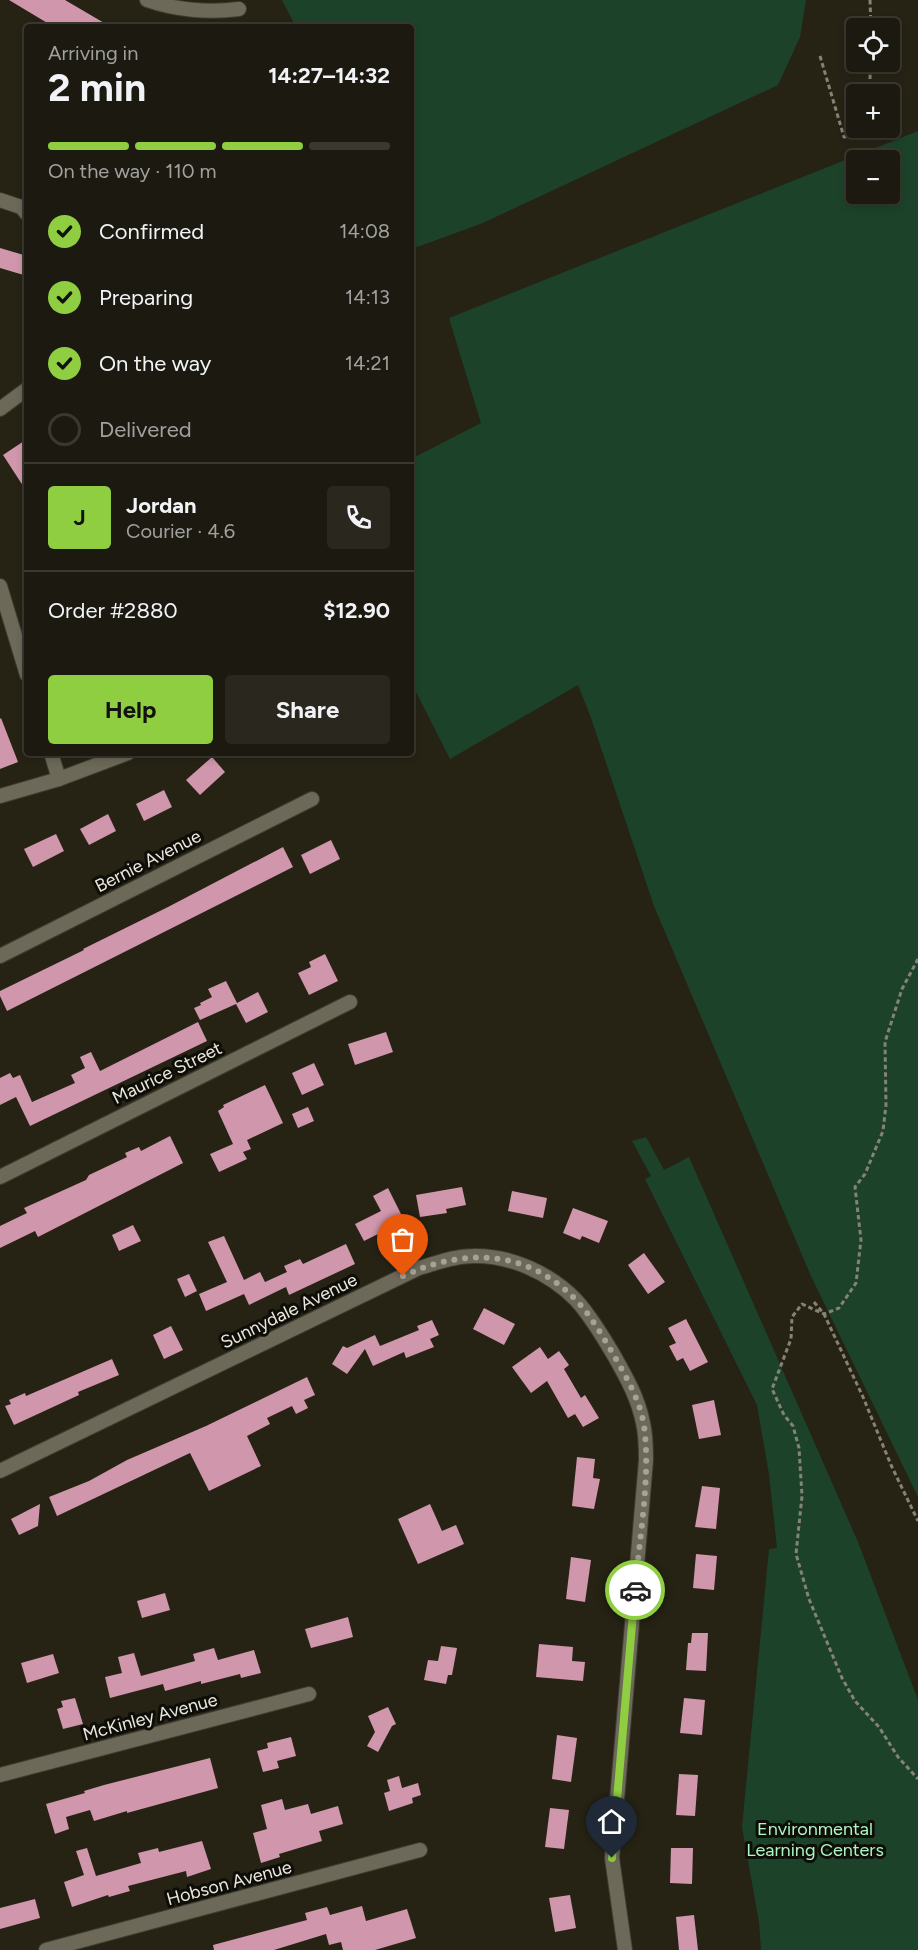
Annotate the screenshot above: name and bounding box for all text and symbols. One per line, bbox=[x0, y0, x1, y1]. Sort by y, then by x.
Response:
map controls bbox=[846, 18, 900, 204]
button: locate bbox=[846, 18, 900, 72]
text: Arriving in bbox=[48, 41, 138, 65]
text: 14:27–14:32 bbox=[268, 62, 390, 89]
text: 2 min bbox=[48, 64, 146, 111]
button: + bbox=[846, 84, 900, 138]
button: − bbox=[846, 150, 900, 204]
text: On the way · 110 m bbox=[48, 159, 216, 183]
icon: check bbox=[48, 215, 81, 248]
text: Confirmed bbox=[99, 218, 204, 245]
text: 14:08 bbox=[339, 219, 390, 243]
icon: check bbox=[48, 281, 81, 314]
text: Preparing bbox=[99, 284, 193, 311]
text: 14:13 bbox=[345, 285, 390, 309]
icon: check bbox=[48, 347, 81, 380]
text: On the way bbox=[99, 350, 211, 377]
text: 14:21 bbox=[345, 351, 390, 375]
text: Delivered bbox=[99, 416, 192, 443]
button: phone bbox=[327, 486, 390, 549]
text: Jordan bbox=[126, 492, 197, 519]
text: J bbox=[73, 504, 86, 531]
text: Courier · 4.6 bbox=[126, 519, 235, 543]
text: Order #2880 bbox=[48, 597, 178, 624]
text: $12.90 bbox=[323, 597, 390, 624]
button: Help bbox=[48, 675, 213, 744]
button: Share bbox=[225, 675, 390, 744]
street label: Bernie Avenue bbox=[91, 825, 205, 897]
street label: Maurice Street bbox=[109, 1037, 226, 1109]
pin bbox=[377, 1214, 428, 1276]
icon: bag bbox=[386, 1223, 419, 1256]
street label: Sunnydale Avenue bbox=[217, 1268, 361, 1354]
courier bbox=[605, 1560, 665, 1620]
icon: car bbox=[619, 1574, 652, 1607]
street label: McKinley Avenue bbox=[80, 1688, 220, 1746]
pin bbox=[586, 1796, 637, 1858]
icon: home bbox=[595, 1805, 628, 1838]
park label: Environmental Learning Centers bbox=[746, 1818, 884, 1861]
street label: Hobson Avenue bbox=[164, 1856, 294, 1910]

